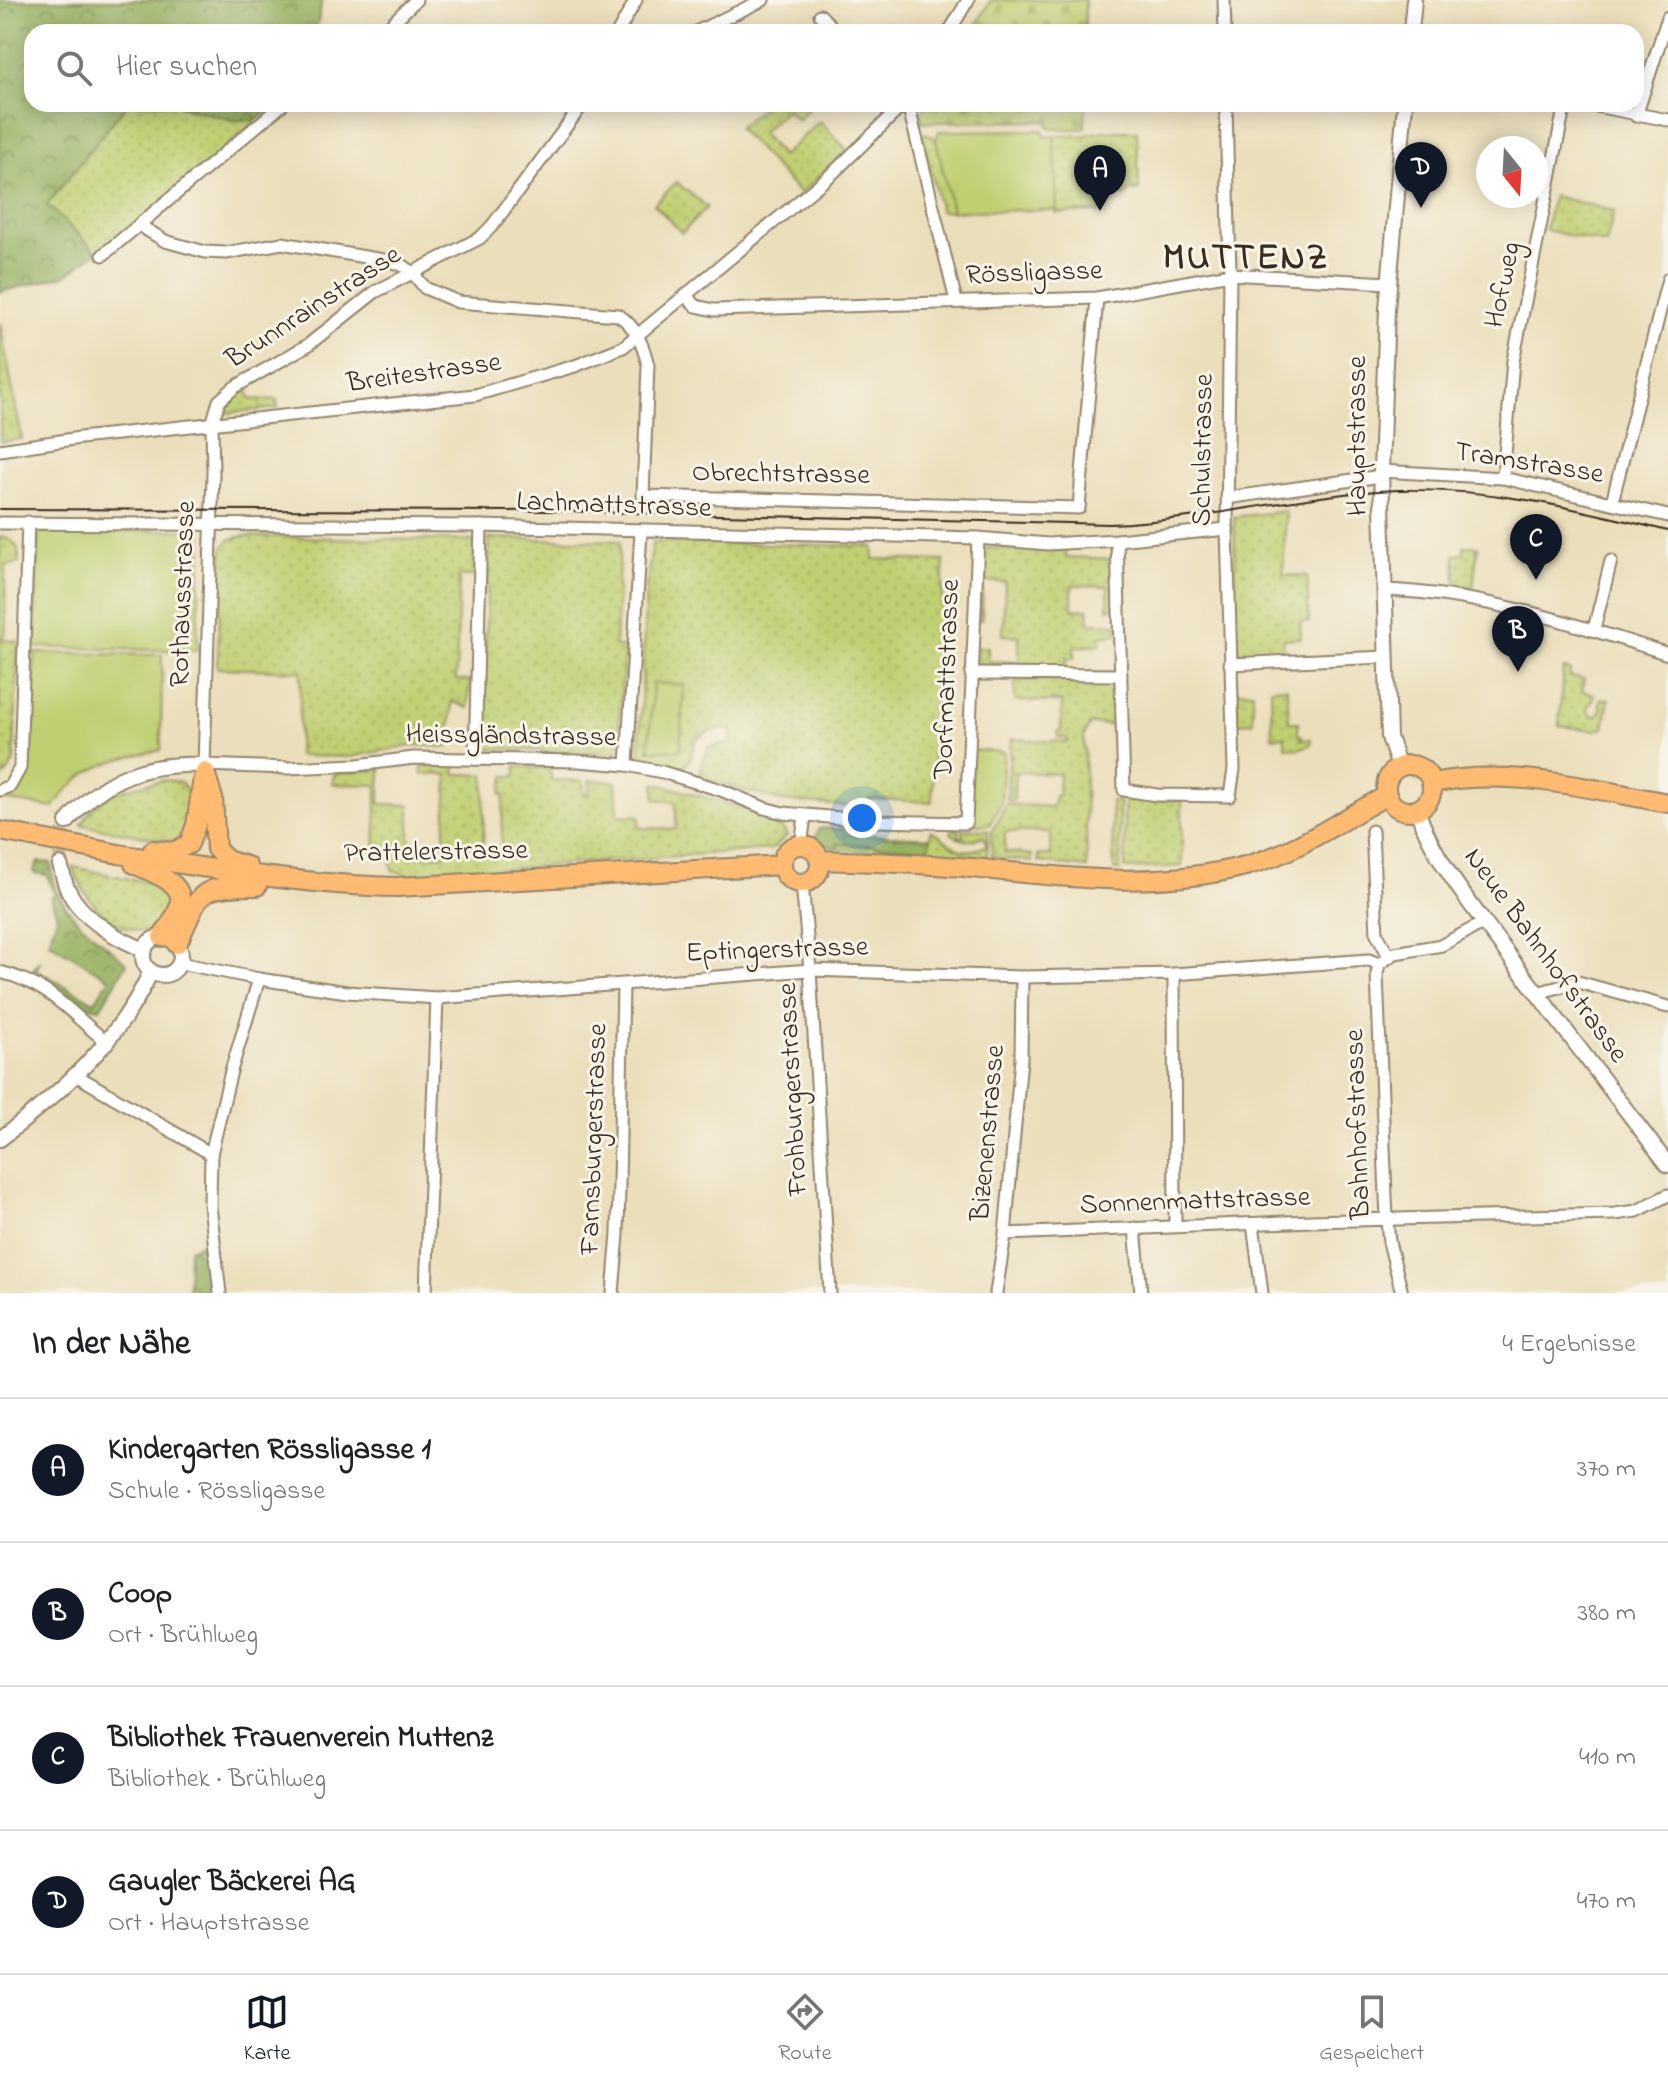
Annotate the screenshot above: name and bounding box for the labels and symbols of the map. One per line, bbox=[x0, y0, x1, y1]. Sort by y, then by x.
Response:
north arrow bbox=[1476, 136, 1548, 208]
pin: D bbox=[1395, 142, 1447, 208]
pin: A bbox=[1074, 145, 1126, 211]
district label: MUTTENZ bbox=[1163, 233, 1329, 286]
street label: Brunnrainstrasse bbox=[217, 235, 410, 381]
street label: Hofweg bbox=[1475, 238, 1533, 332]
street label: Rössligasse bbox=[965, 251, 1104, 297]
street label: Breitestrasse bbox=[343, 343, 504, 405]
street label: Hauptstrasse bbox=[1338, 355, 1379, 516]
street label: Schulstrasse bbox=[1182, 373, 1226, 527]
street label: Tramstrasse bbox=[1452, 432, 1607, 496]
street label: Obrechtstrasse bbox=[692, 453, 871, 497]
street label: Lachmattstrasse bbox=[516, 482, 713, 530]
street label: Rothausstrasse bbox=[160, 500, 208, 688]
pin: C bbox=[1510, 514, 1562, 580]
street label: Dorfmattstrasse bbox=[924, 578, 972, 781]
pin: B bbox=[1492, 606, 1544, 672]
street label: Heissgländstrasse bbox=[405, 715, 617, 759]
your location bbox=[842, 798, 882, 838]
street label: Prattelerstrasse bbox=[344, 831, 529, 875]
street label: Neue Bahnhofstrasse bbox=[1453, 840, 1637, 1073]
street label: Eptingerstrasse bbox=[685, 927, 870, 975]
street label: Frohburgerstrasse bbox=[768, 981, 820, 1198]
street label: Farnsburgerstrasse bbox=[570, 1022, 620, 1257]
street label: Bahnhofstrasse bbox=[1335, 1028, 1383, 1221]
street label: Bizenenstrasse bbox=[961, 1043, 1017, 1224]
street label: Sonnenmattstrasse bbox=[1079, 1177, 1311, 1227]

